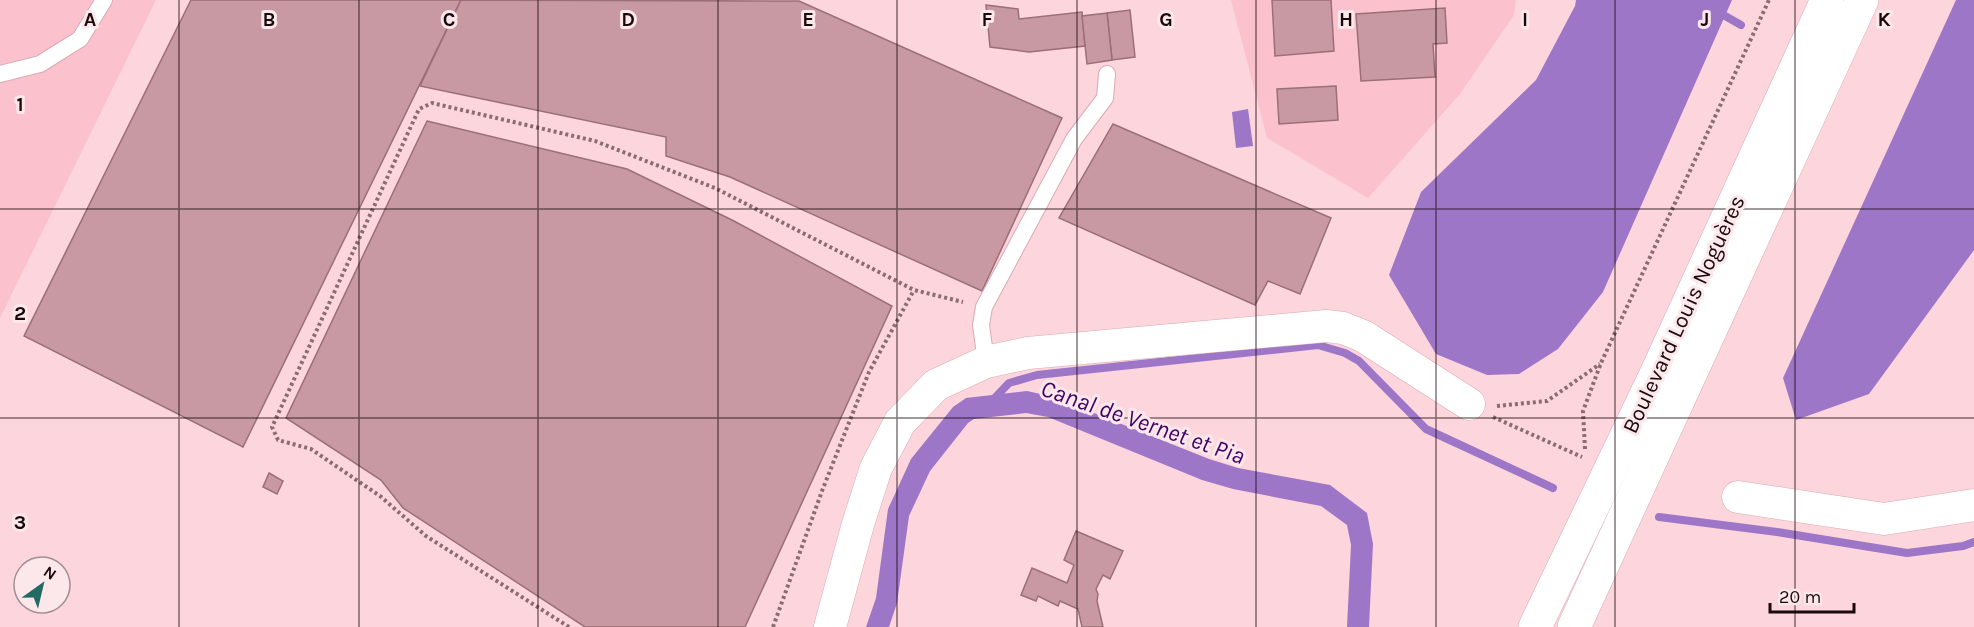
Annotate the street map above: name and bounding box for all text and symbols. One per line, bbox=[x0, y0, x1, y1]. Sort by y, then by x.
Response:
text: A bbox=[84, 8, 97, 31]
text: B bbox=[263, 8, 275, 31]
text: C bbox=[443, 8, 455, 31]
text: D bbox=[621, 8, 635, 31]
text: E bbox=[802, 8, 814, 31]
text: F bbox=[982, 8, 993, 31]
text: G bbox=[1159, 8, 1173, 31]
text: H bbox=[1339, 8, 1353, 31]
text: I bbox=[1522, 8, 1528, 31]
text: J bbox=[1701, 8, 1709, 31]
text: K bbox=[1877, 8, 1891, 31]
text: 1 bbox=[16, 93, 24, 116]
street label: Boulevard Louis Noguères bbox=[1617, 191, 1751, 438]
text: 2 bbox=[14, 302, 26, 325]
water label: Canal de Vernet et Pia bbox=[1037, 374, 1249, 470]
text: 3 bbox=[14, 511, 26, 534]
north arrow bbox=[12, 555, 72, 615]
text: N bbox=[40, 562, 60, 584]
scale bar bbox=[1770, 576, 1854, 614]
text: 20 m bbox=[1779, 586, 1821, 608]

